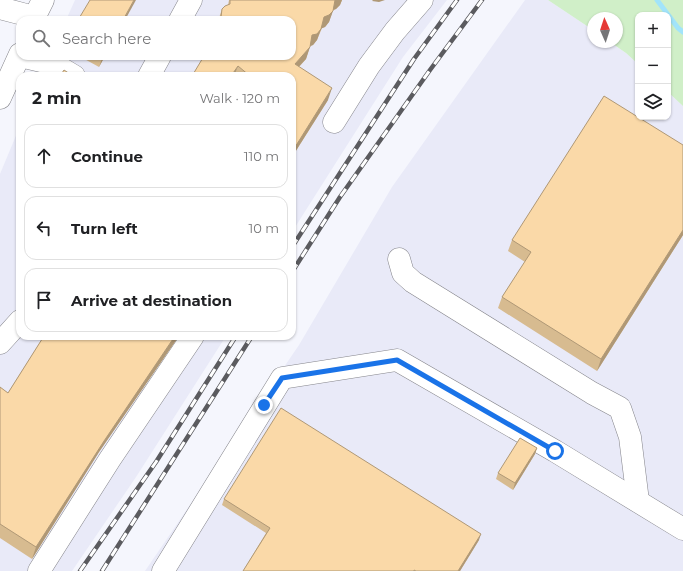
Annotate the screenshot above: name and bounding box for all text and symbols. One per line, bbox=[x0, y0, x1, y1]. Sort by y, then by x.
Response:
north arrow bbox=[587, 12, 623, 48]
map controls bbox=[635, 12, 671, 120]
button: + bbox=[635, 12, 671, 48]
search box bbox=[16, 16, 296, 60]
icon: search bbox=[30, 27, 52, 49]
text: Search here bbox=[62, 29, 151, 48]
button: − bbox=[635, 48, 671, 84]
button: layers bbox=[635, 84, 671, 120]
text: 2 min bbox=[32, 88, 82, 108]
text: Walk · 120 m bbox=[199, 90, 280, 106]
icon: ahead bbox=[33, 145, 55, 167]
text: Continue bbox=[71, 147, 143, 166]
text: 110 m bbox=[244, 148, 279, 164]
icon: left bbox=[33, 217, 55, 239]
text: Turn left bbox=[71, 219, 138, 238]
text: 10 m bbox=[249, 220, 279, 236]
icon: arrive bbox=[33, 289, 55, 311]
text: Arrive at destination bbox=[71, 291, 232, 310]
route end bbox=[255, 396, 273, 414]
route start bbox=[546, 442, 564, 460]

